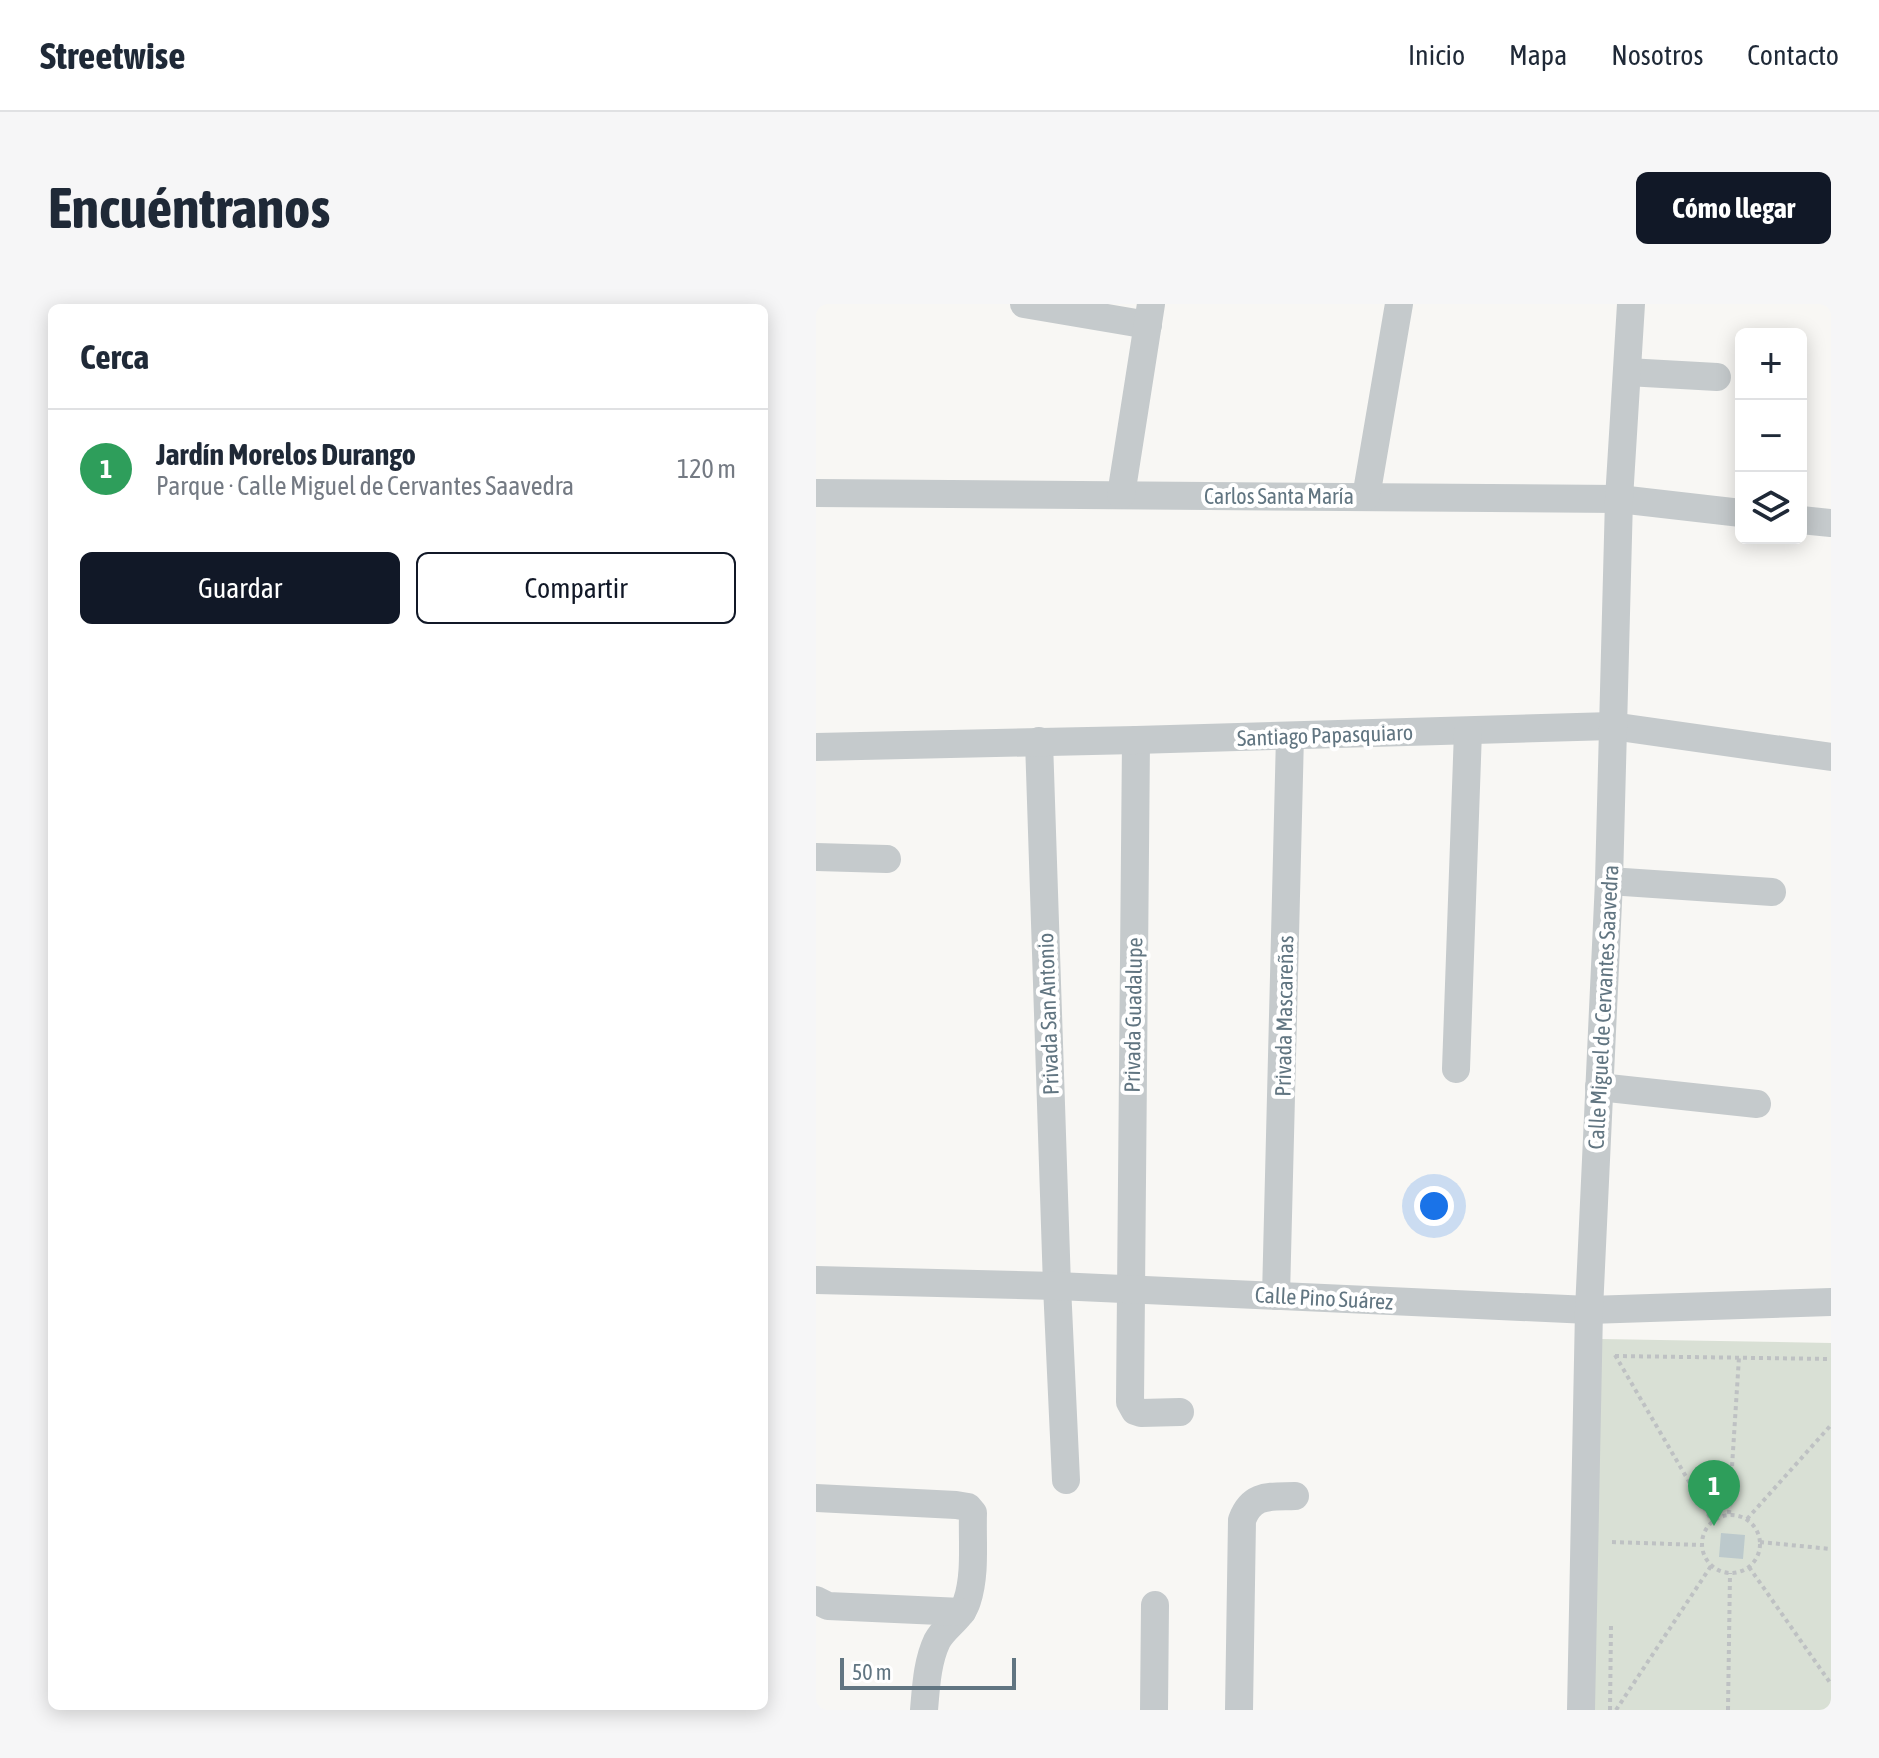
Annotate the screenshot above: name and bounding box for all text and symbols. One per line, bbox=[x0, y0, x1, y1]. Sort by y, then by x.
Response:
text: Streetwise bbox=[40, 34, 185, 77]
text: Inicio bbox=[1408, 39, 1465, 71]
text: Mapa bbox=[1509, 39, 1567, 71]
text: Nosotros bbox=[1611, 39, 1703, 71]
text: Contacto bbox=[1747, 39, 1839, 71]
button: Cómo llegar bbox=[1636, 172, 1831, 244]
text: Encuéntranos bbox=[48, 176, 330, 240]
map controls bbox=[1735, 328, 1807, 544]
button: + bbox=[1735, 328, 1807, 400]
text: Cerca bbox=[80, 337, 149, 376]
button: − bbox=[1735, 400, 1807, 472]
text: Jardín Morelos Durango bbox=[156, 437, 416, 471]
text: 1 bbox=[100, 454, 112, 484]
text: 120 m bbox=[677, 454, 736, 484]
text: Parque · Calle Miguel de Cervantes Saavedra bbox=[156, 471, 574, 501]
button: layers bbox=[1735, 472, 1807, 544]
street label: Carlos Santa María bbox=[1204, 483, 1354, 509]
button: Guardar bbox=[80, 552, 400, 624]
button: Compartir bbox=[416, 552, 736, 624]
street label: Santiago Papasquiaro bbox=[1236, 719, 1414, 751]
street label: Calle Miguel de Cervantes Saavedra bbox=[1583, 864, 1623, 1150]
street label: Privada San Antonio bbox=[1032, 932, 1064, 1096]
street label: Privada Mascareñas bbox=[1270, 935, 1298, 1097]
street label: Privada Guadalupe bbox=[1119, 937, 1147, 1093]
your location bbox=[1414, 1186, 1454, 1226]
street label: Calle Pino Suárez bbox=[1254, 1281, 1394, 1315]
pin: 1 bbox=[1688, 1460, 1740, 1526]
scale bar bbox=[840, 1654, 1016, 1690]
text: 50 m bbox=[852, 1659, 892, 1685]

